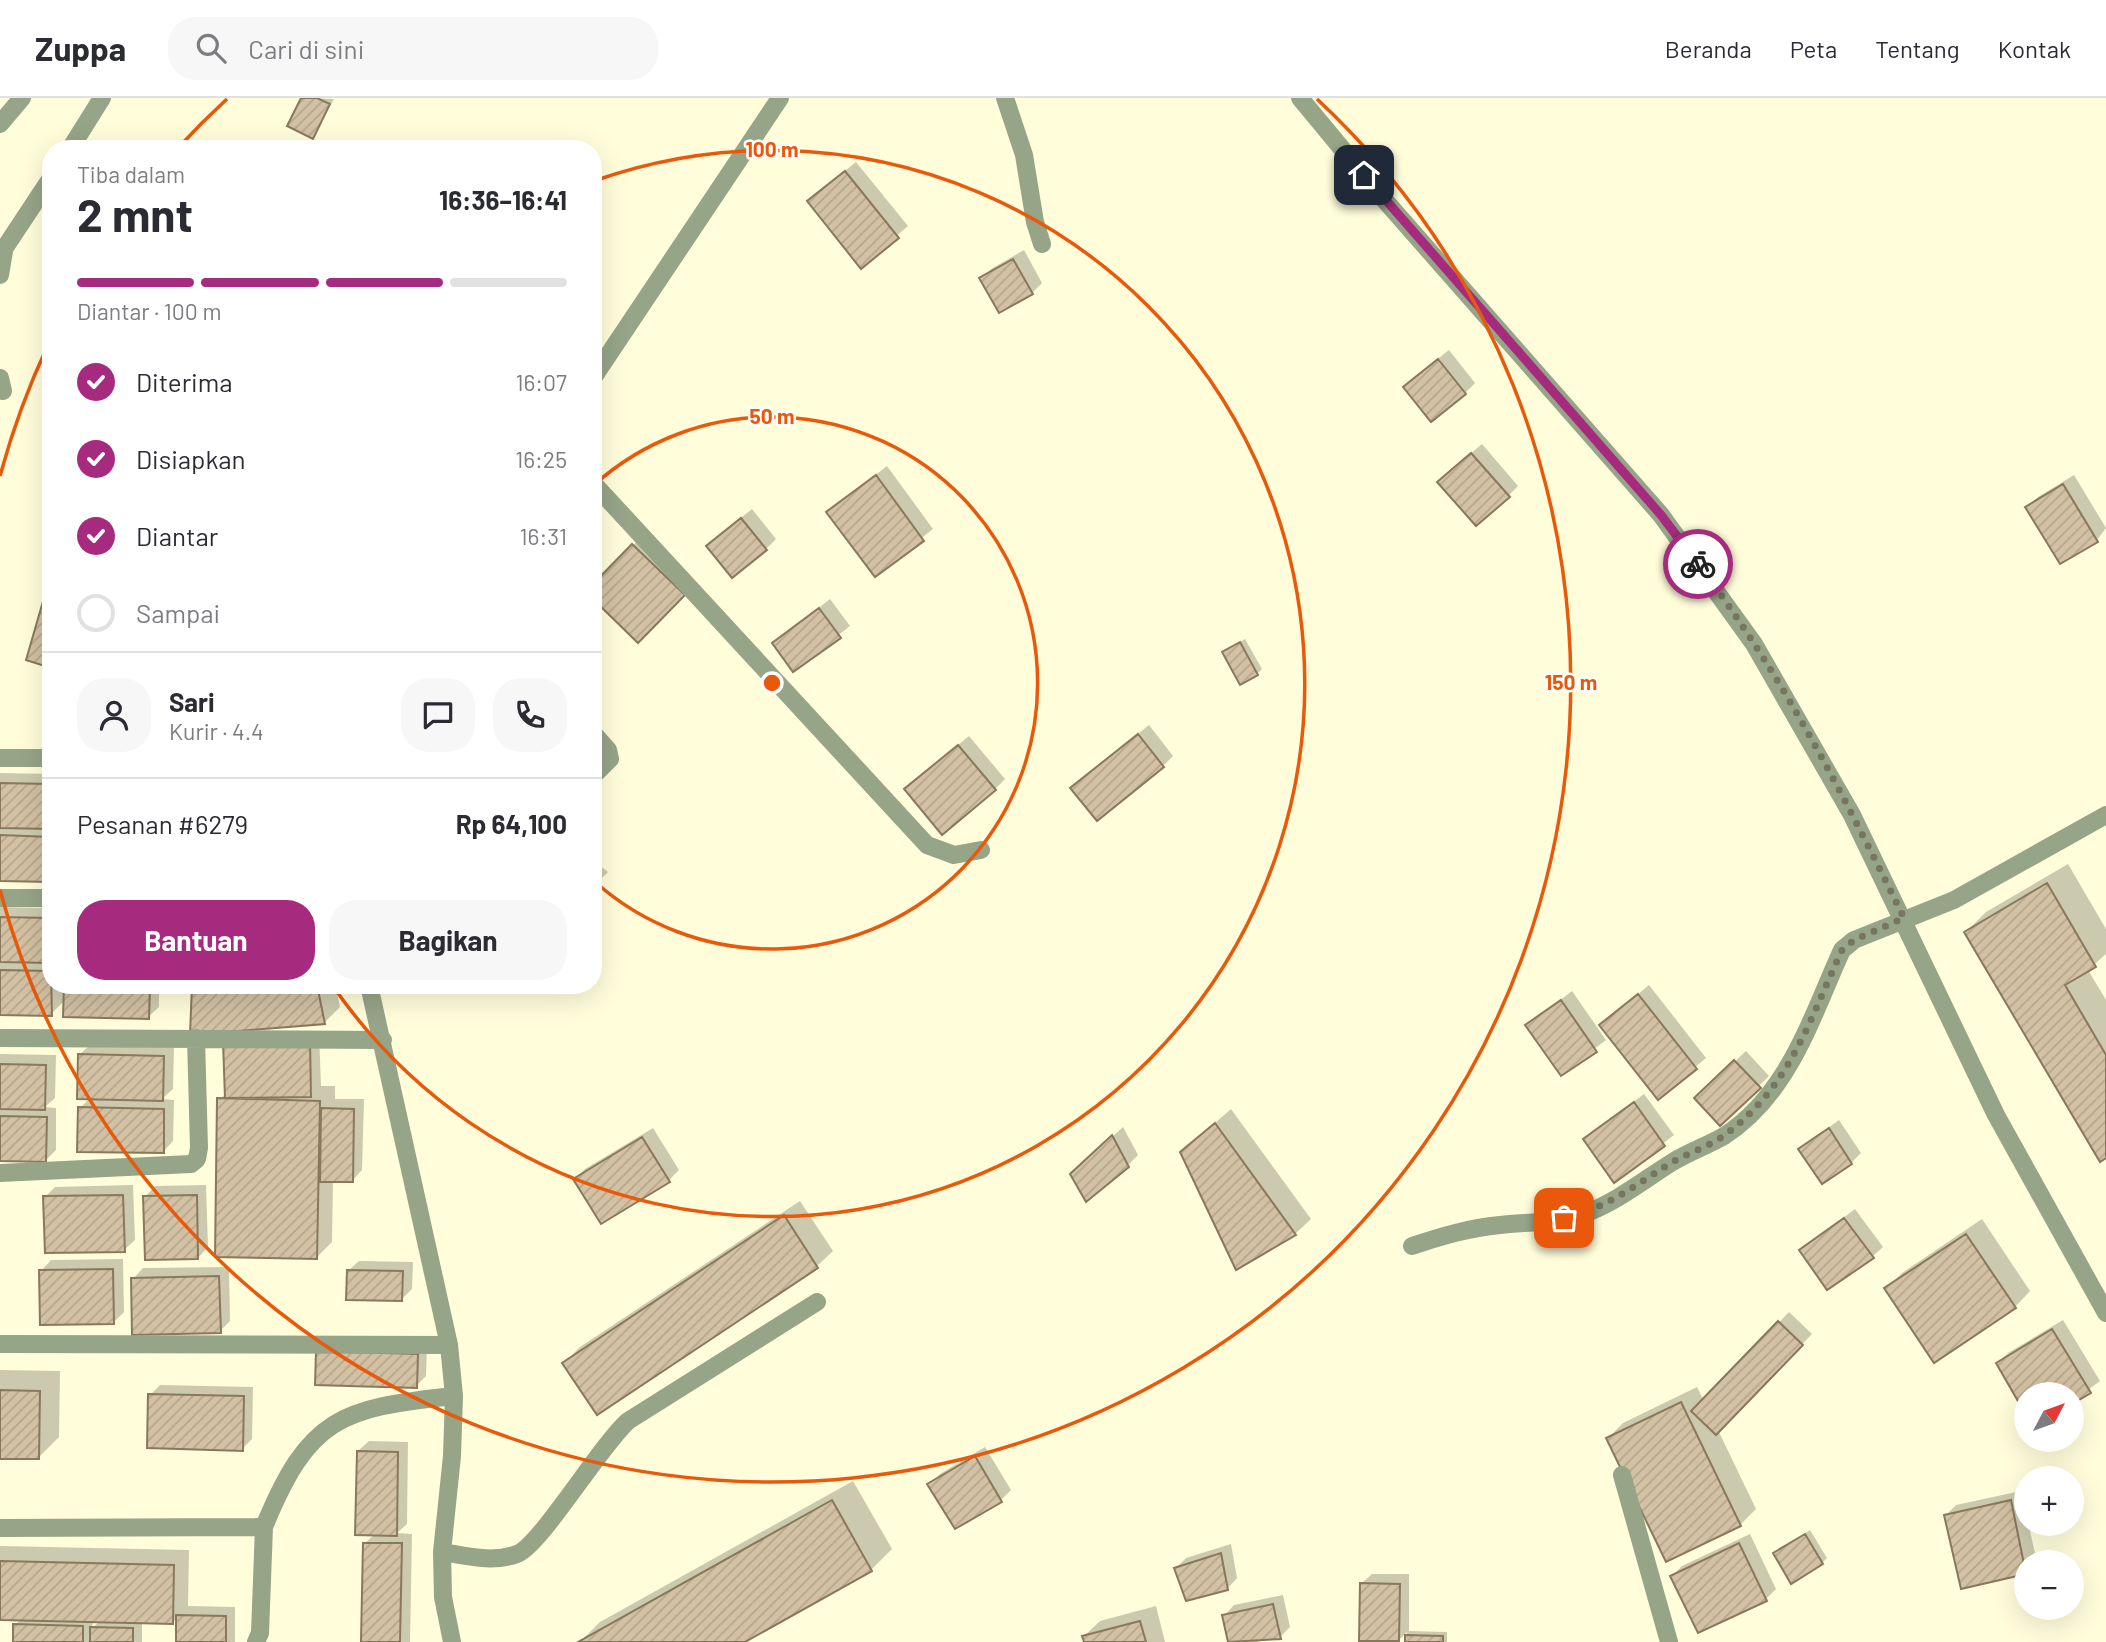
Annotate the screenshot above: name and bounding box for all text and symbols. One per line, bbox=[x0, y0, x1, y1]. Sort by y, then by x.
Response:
search box bbox=[168, 17, 658, 80]
text: Zuppa bbox=[35, 28, 126, 68]
icon: search bbox=[192, 29, 230, 67]
text: Cari di sini bbox=[248, 33, 364, 64]
text: Beranda bbox=[1665, 34, 1752, 63]
text: Peta bbox=[1790, 34, 1837, 63]
text: Tentang bbox=[1875, 34, 1960, 63]
text: Kontak bbox=[1998, 34, 2071, 63]
text: 100 m bbox=[745, 136, 799, 161]
pin bbox=[1334, 145, 1394, 205]
icon: home bbox=[1345, 156, 1383, 194]
text: Tiba dalam bbox=[77, 160, 185, 188]
text: 16:36–16:41 bbox=[439, 184, 567, 215]
text: 2 mnt bbox=[77, 186, 193, 241]
text: Diantar · 100 m bbox=[77, 297, 221, 325]
icon: check bbox=[77, 363, 115, 401]
text: Diterima bbox=[136, 366, 233, 397]
text: 16:07 bbox=[515, 368, 567, 396]
text: 50 m bbox=[749, 403, 795, 428]
icon: check bbox=[77, 440, 115, 478]
text: Disiapkan bbox=[136, 443, 246, 474]
text: 16:25 bbox=[515, 445, 567, 473]
icon: check bbox=[77, 517, 115, 555]
text: Diantar bbox=[136, 520, 218, 551]
text: 16:31 bbox=[520, 522, 567, 550]
courier bbox=[1663, 529, 1733, 599]
icon: bike bbox=[1679, 545, 1717, 583]
text: Sampai bbox=[136, 597, 220, 628]
text: 150 m bbox=[1545, 669, 1597, 694]
centre of rings bbox=[760, 671, 784, 695]
button: person bbox=[77, 678, 151, 752]
button: chat bbox=[401, 678, 475, 752]
button: phone bbox=[493, 678, 567, 752]
text: Sari bbox=[169, 686, 215, 717]
text: Kurir · 4.4 bbox=[169, 717, 264, 745]
text: Pesanan #6279 bbox=[77, 808, 248, 839]
text: Rp 64,100 bbox=[456, 808, 567, 839]
button: Bantuan bbox=[77, 900, 315, 980]
button: Bagikan bbox=[329, 900, 567, 980]
pin bbox=[1534, 1188, 1594, 1248]
icon: bag bbox=[1545, 1199, 1583, 1237]
north arrow bbox=[2014, 1382, 2084, 1452]
map controls bbox=[2014, 1382, 2084, 1620]
button: + bbox=[2014, 1466, 2084, 1536]
button: − bbox=[2014, 1550, 2084, 1620]

